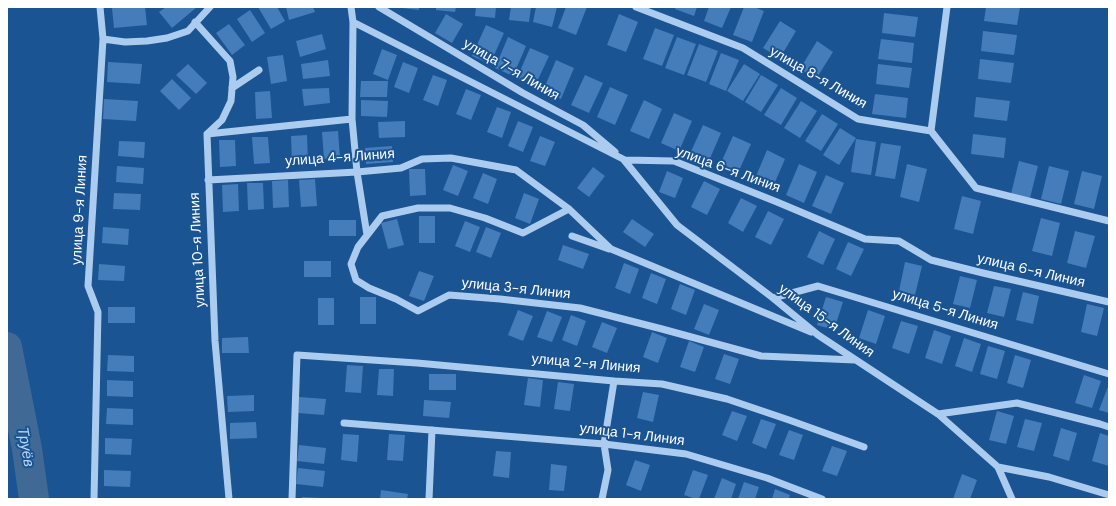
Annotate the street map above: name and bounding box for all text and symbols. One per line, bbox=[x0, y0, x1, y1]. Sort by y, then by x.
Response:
street label: улица 7-я Линия bbox=[460, 36, 562, 104]
street label: улица 8-я Линия bbox=[766, 43, 870, 113]
street label: улица 6-я Линия bbox=[673, 143, 783, 197]
street label: улица 4-я Линия bbox=[285, 146, 395, 170]
street label: улица 9-я Линия bbox=[69, 155, 91, 265]
street label: улица 10-я Линия bbox=[187, 192, 209, 308]
street label: улица 6-я Линия bbox=[976, 250, 1086, 292]
street label: улица 3-я Линия bbox=[461, 275, 571, 303]
street label: улица 15-я Линия bbox=[775, 281, 877, 361]
street label: улица 5-я Линия bbox=[890, 286, 1000, 334]
street label: улица 2-я Линия bbox=[531, 351, 641, 377]
street label: улица 1-я Линия bbox=[579, 420, 685, 450]
water label: Труёв bbox=[13, 426, 37, 468]

